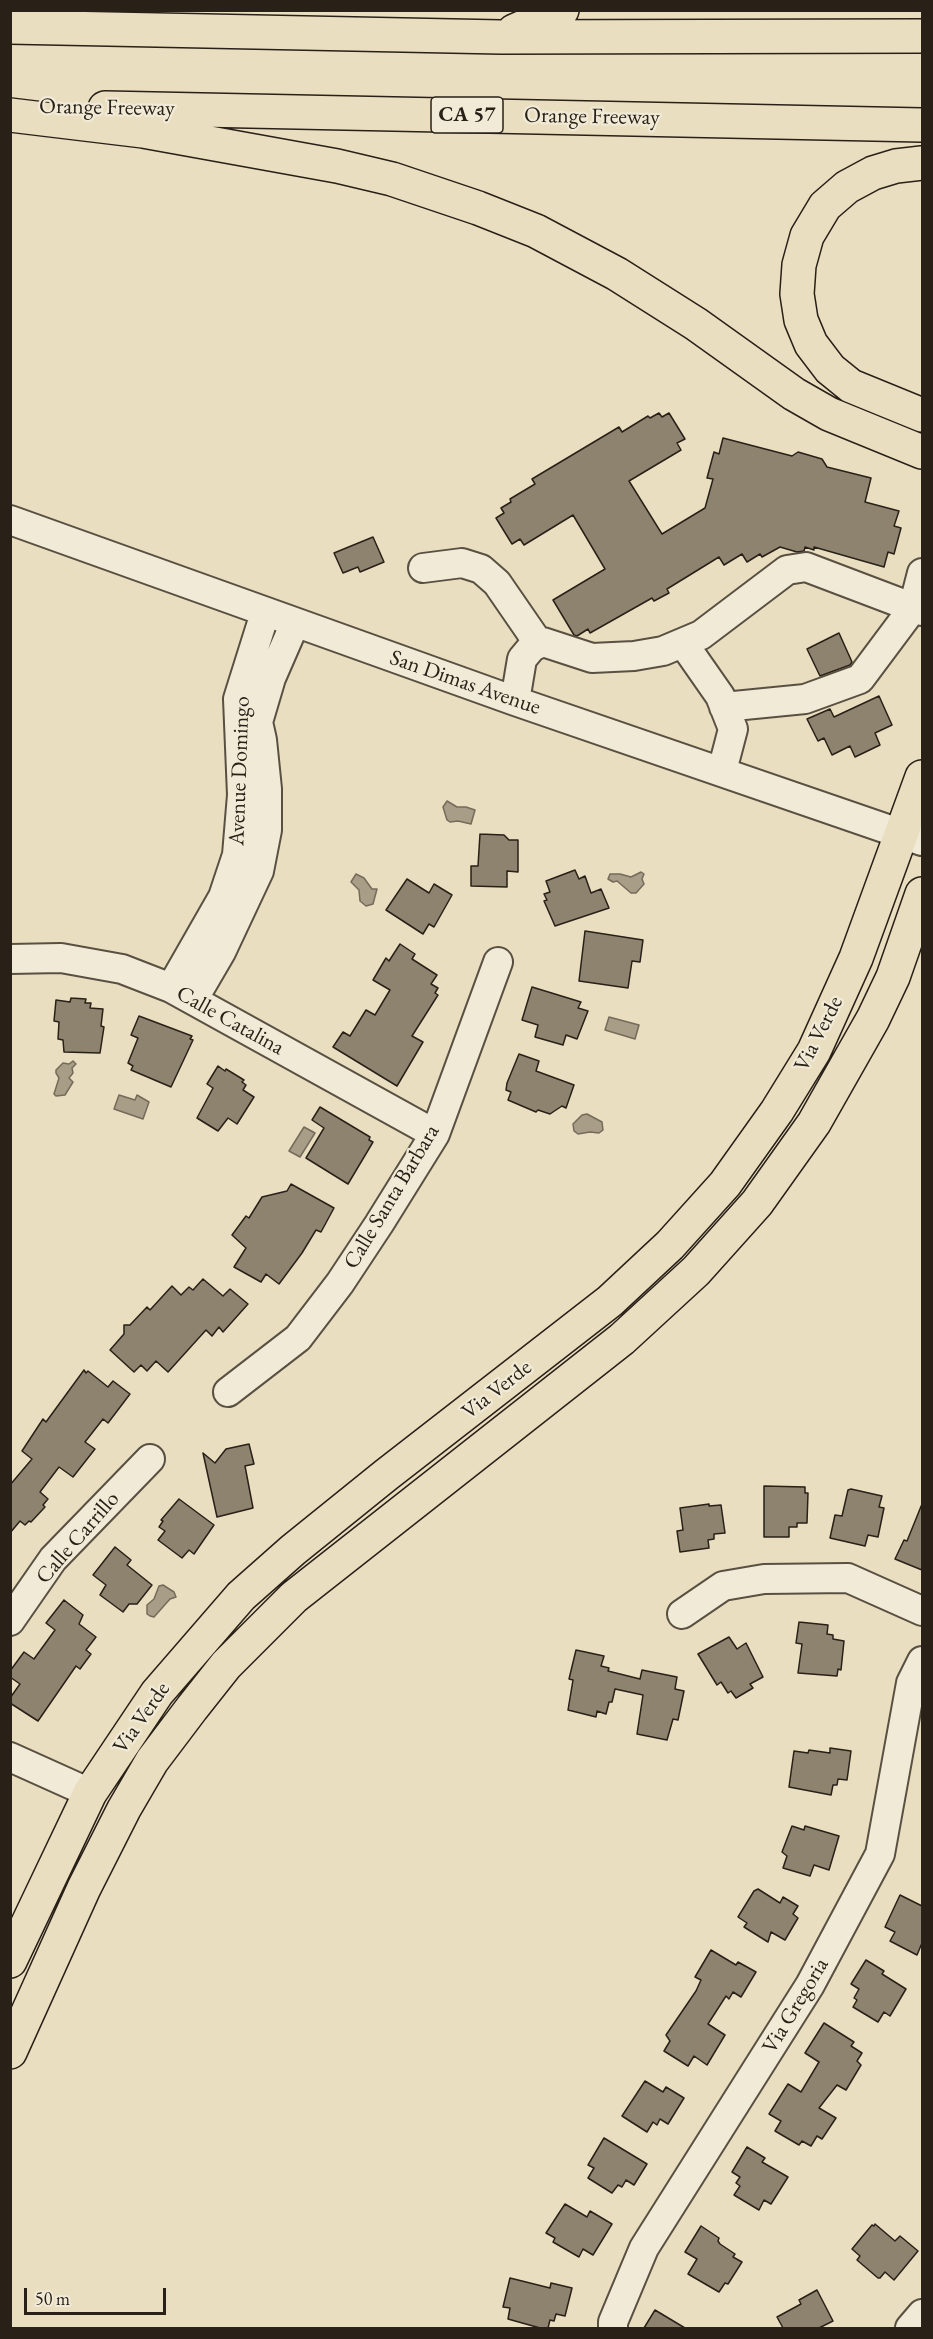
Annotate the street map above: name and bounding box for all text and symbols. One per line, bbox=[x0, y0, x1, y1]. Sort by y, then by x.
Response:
street label: Orange Freeway bbox=[39, 94, 175, 122]
road number: CA 57 bbox=[431, 97, 503, 133]
street label: Orange Freeway bbox=[524, 103, 660, 131]
street label: San Dimas Avenue bbox=[386, 645, 544, 721]
street label: Avenue Domingo bbox=[224, 696, 256, 846]
street label: Calle Catalina bbox=[172, 981, 288, 1061]
street label: Via Verde bbox=[789, 992, 849, 1076]
street label: Calle Santa Barbara bbox=[339, 1120, 445, 1274]
street label: Via Verde bbox=[457, 1355, 537, 1425]
street label: Calle Carrillo bbox=[31, 1486, 125, 1590]
street label: Via Verde bbox=[108, 1677, 176, 1759]
street label: Via Gregoria bbox=[757, 1953, 835, 2059]
scale bar bbox=[27, 2276, 170, 2314]
text: 50 m bbox=[35, 2287, 70, 2310]

